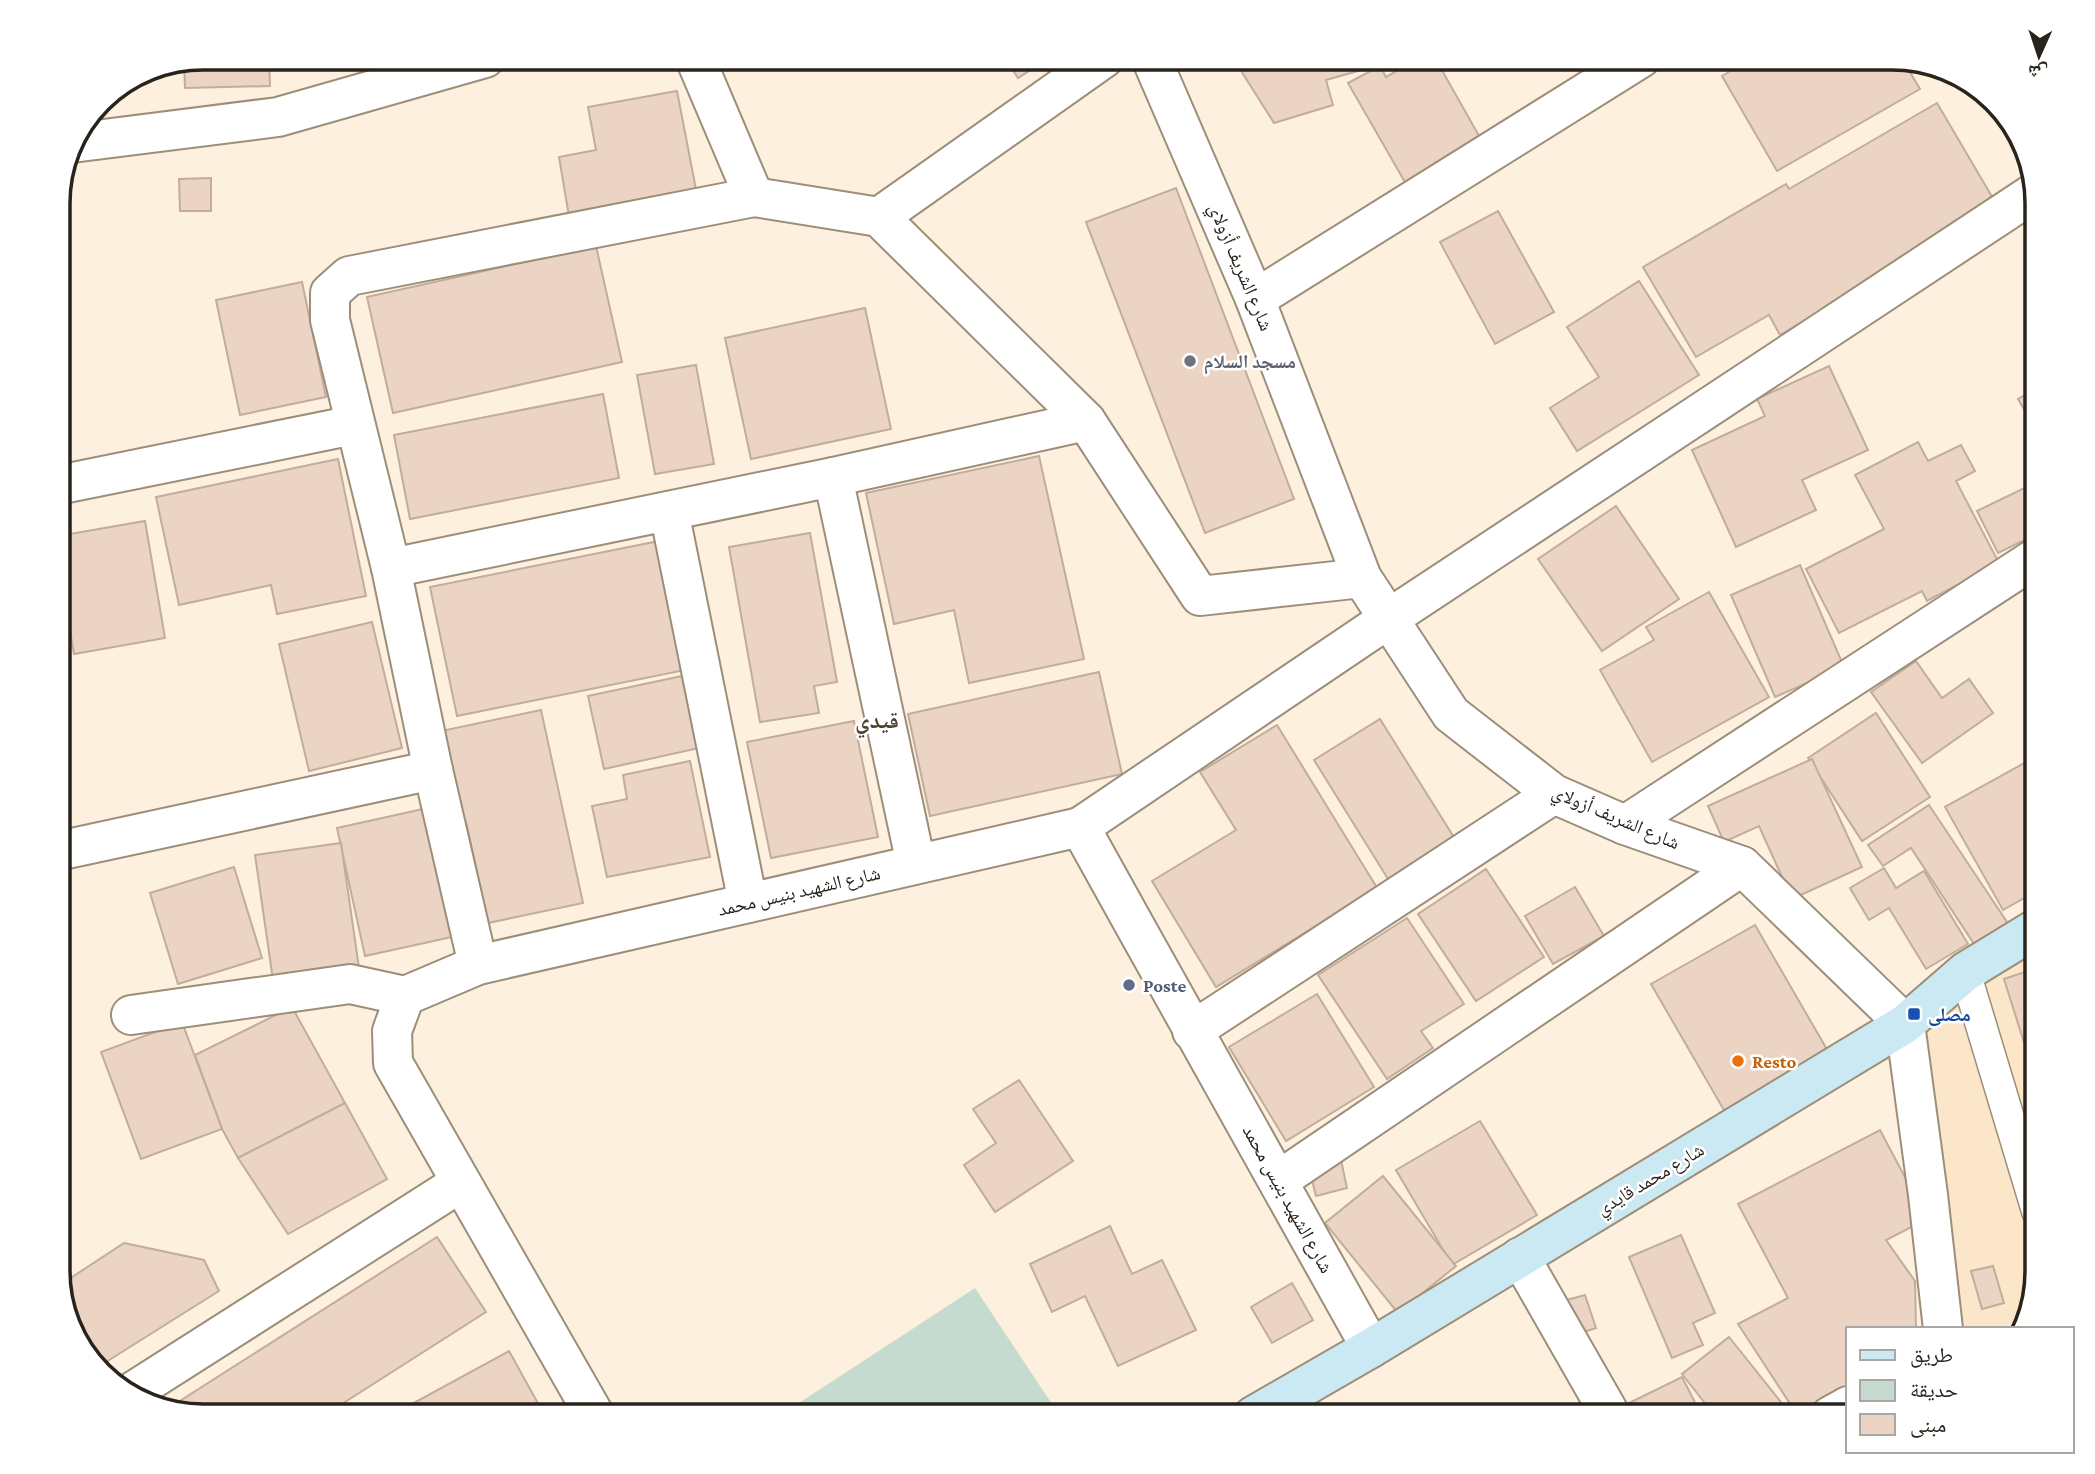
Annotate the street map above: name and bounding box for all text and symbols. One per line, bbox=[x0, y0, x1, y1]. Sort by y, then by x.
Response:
north arrow bbox=[2004, 21, 2074, 91]
text: ش bbox=[2028, 60, 2049, 83]
street label: شارع الشريف أزولاي bbox=[1200, 200, 1278, 336]
place label: مسجد السلام bbox=[1204, 351, 1296, 375]
marker: مسجد السلام bbox=[1182, 353, 1198, 369]
district label: قيدي bbox=[855, 707, 899, 739]
street label: شارع الشريف أزولاي bbox=[1547, 780, 1683, 858]
street label: شارع الشهيد بنيس محمد bbox=[716, 862, 883, 921]
place label: Poste bbox=[1143, 975, 1186, 996]
marker: Poste bbox=[1121, 977, 1137, 993]
place label: مصلى bbox=[1928, 1004, 1971, 1026]
marker: مصلى bbox=[1906, 1006, 1922, 1022]
place label: Resto bbox=[1752, 1051, 1796, 1072]
marker: Resto bbox=[1730, 1053, 1746, 1069]
street label: شارع الشهيد بنيس محمد bbox=[1238, 1121, 1337, 1277]
street label: شارع محمد قايدي bbox=[1593, 1139, 1710, 1223]
legend bbox=[1846, 1327, 2074, 1453]
text: طريق bbox=[1910, 1343, 1953, 1368]
text: حديقة bbox=[1910, 1378, 1958, 1402]
text: مبنى bbox=[1910, 1413, 1946, 1438]

